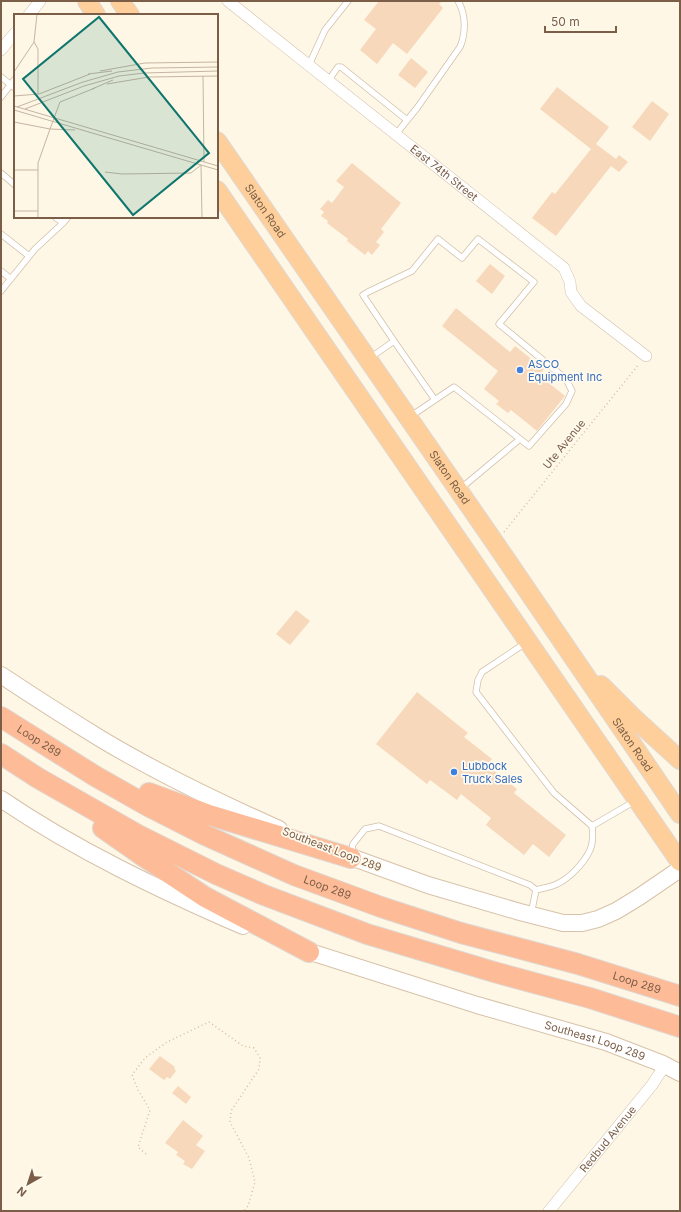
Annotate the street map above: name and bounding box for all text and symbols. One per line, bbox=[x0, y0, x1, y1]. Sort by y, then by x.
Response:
scale bar bbox=[545, 8, 616, 34]
inset map bbox=[14, 14, 218, 218]
text: 50 m bbox=[551, 14, 580, 29]
street label: East 74th Street bbox=[407, 142, 481, 204]
street label: Slaton Road bbox=[242, 181, 289, 240]
place label: ASCO Equipment Inc bbox=[528, 357, 602, 384]
marker: ASCO Equipment Inc bbox=[515, 365, 525, 375]
street label: Ute Avenue bbox=[540, 416, 588, 472]
street label: Slaton Road bbox=[426, 448, 473, 507]
street label: Slaton Road bbox=[609, 715, 656, 774]
street label: Loop 289 bbox=[14, 722, 64, 760]
place label: Lubbock Truck Sales bbox=[462, 759, 523, 786]
marker: Lubbock Truck Sales bbox=[449, 767, 459, 777]
street label: Southeast Loop 289 bbox=[280, 824, 384, 874]
street label: Loop 289 bbox=[302, 872, 353, 902]
street label: Loop 289 bbox=[611, 968, 663, 997]
street label: Southeast Loop 289 bbox=[543, 1018, 647, 1064]
street label: Redbud Avenue bbox=[577, 1103, 639, 1175]
north arrow bbox=[8, 1164, 48, 1204]
text: N bbox=[14, 1184, 29, 1200]

